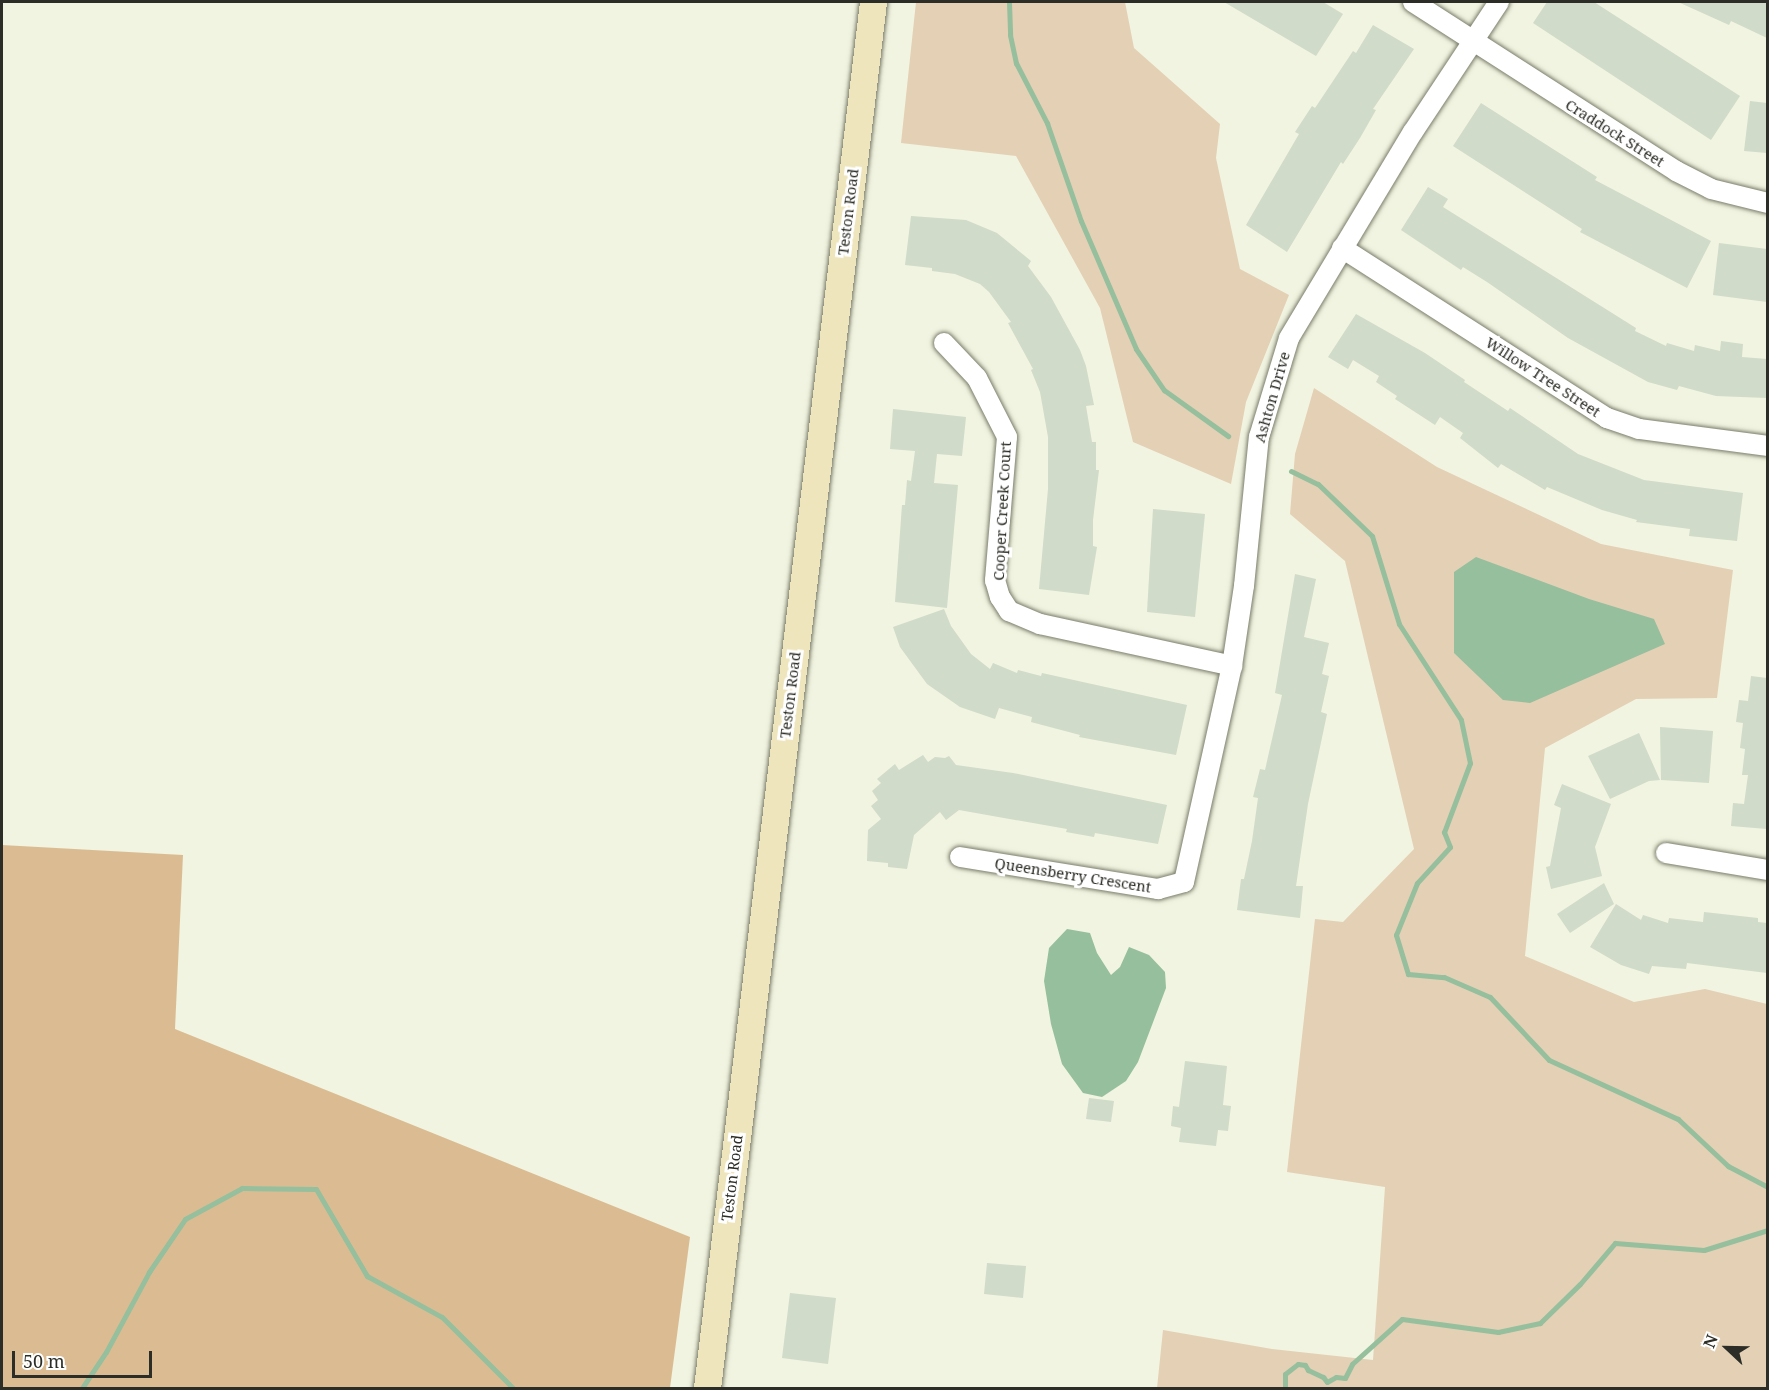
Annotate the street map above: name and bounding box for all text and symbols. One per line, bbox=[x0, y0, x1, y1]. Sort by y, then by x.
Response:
street label: Craddock Street bbox=[1562, 95, 1668, 171]
street label: Teston Road bbox=[834, 168, 862, 256]
street label: Willow Tree Street bbox=[1482, 333, 1604, 421]
street label: Ashton Drive bbox=[1250, 349, 1294, 445]
street label: Cooper Creek Court bbox=[989, 441, 1015, 581]
street label: Teston Road bbox=[776, 651, 804, 739]
street label: Queensberry Crescent bbox=[993, 854, 1153, 896]
street label: Teston Road bbox=[718, 1134, 746, 1222]
north arrow bbox=[1697, 1318, 1757, 1378]
text: N bbox=[1698, 1331, 1723, 1351]
scale bar bbox=[15, 1339, 154, 1377]
text: 50 m bbox=[23, 1349, 65, 1373]

